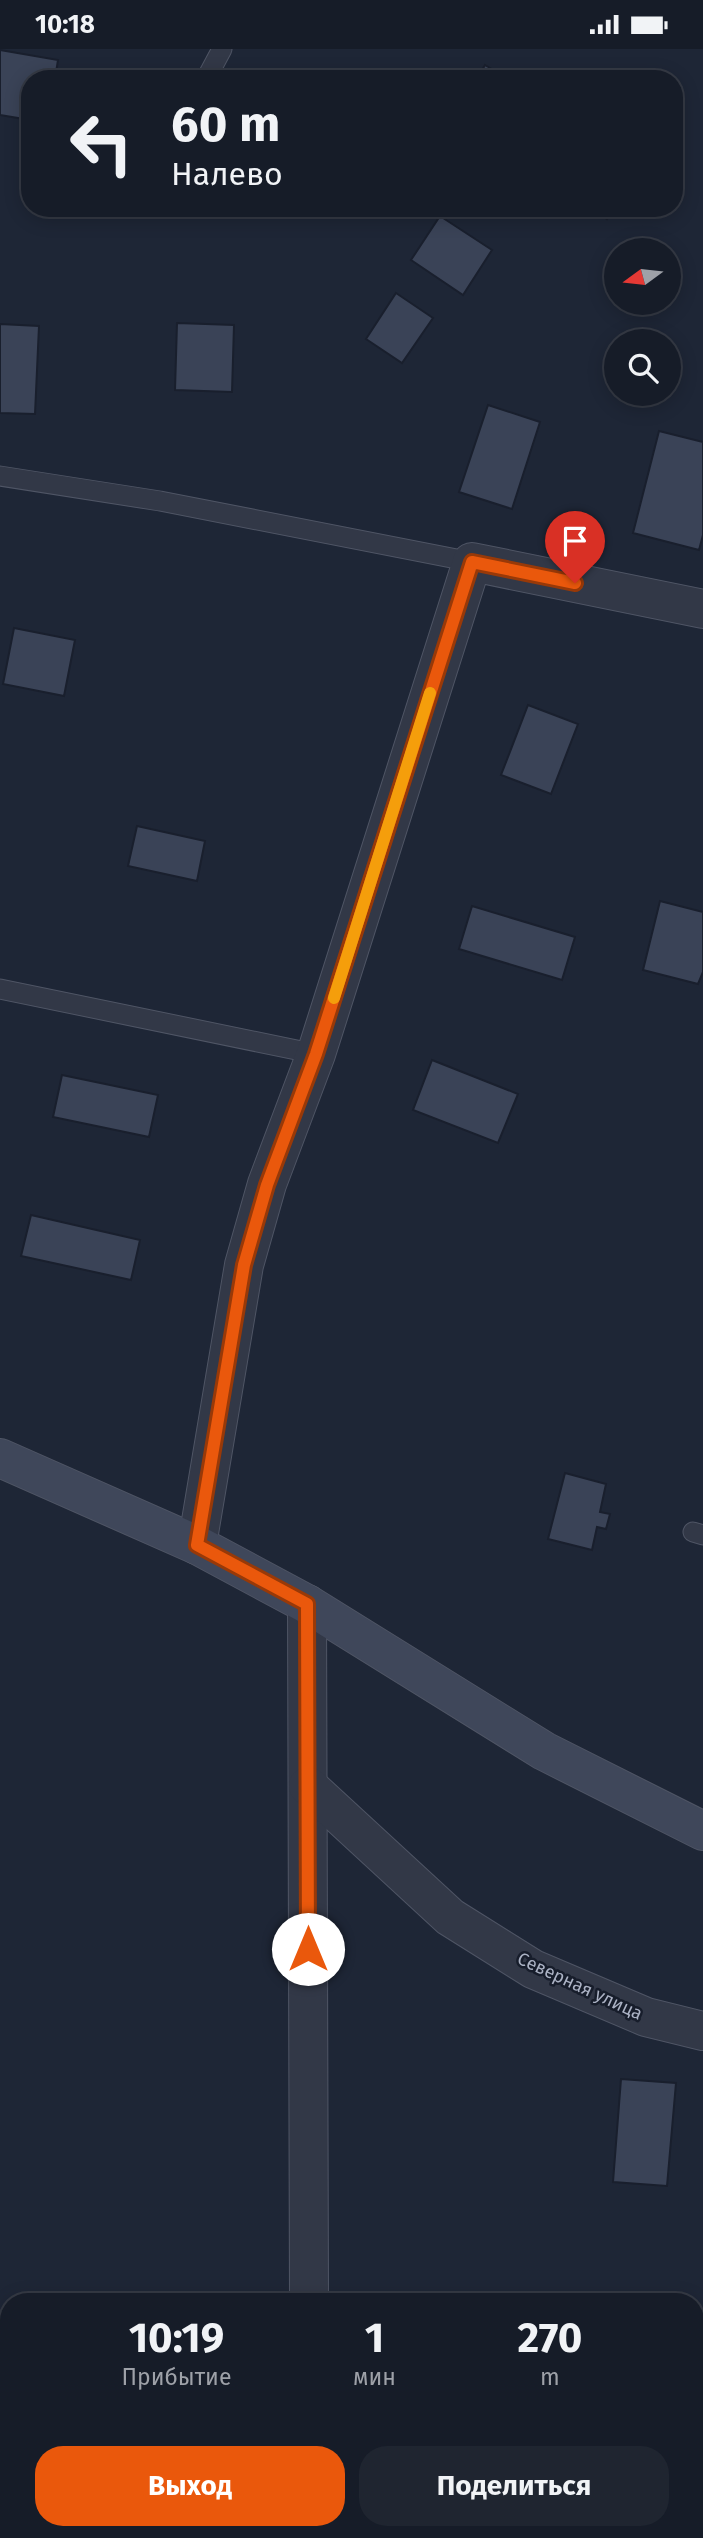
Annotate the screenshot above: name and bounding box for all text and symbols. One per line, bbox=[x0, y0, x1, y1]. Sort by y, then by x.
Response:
text: 10:18 bbox=[35, 9, 95, 40]
text: 60 m bbox=[171, 95, 280, 154]
icon: left bbox=[56, 98, 147, 189]
text: Налево bbox=[171, 155, 283, 193]
north arrow bbox=[604, 238, 681, 315]
map controls bbox=[604, 238, 681, 406]
button: search bbox=[604, 329, 681, 406]
pin bbox=[545, 511, 605, 583]
icon: arrive bbox=[556, 522, 594, 560]
position arrow bbox=[271, 1912, 345, 1986]
street label: Северная улица bbox=[514, 1947, 646, 2025]
text: 10:19 bbox=[129, 2313, 224, 2363]
text: 1 bbox=[365, 2313, 384, 2363]
text: 270 bbox=[517, 2313, 582, 2363]
text: Прибытие bbox=[122, 2363, 231, 2391]
text: мин bbox=[353, 2363, 396, 2391]
text: m bbox=[540, 2363, 560, 2391]
button: Выход bbox=[35, 2446, 345, 2526]
button: Поделиться bbox=[359, 2446, 669, 2526]

